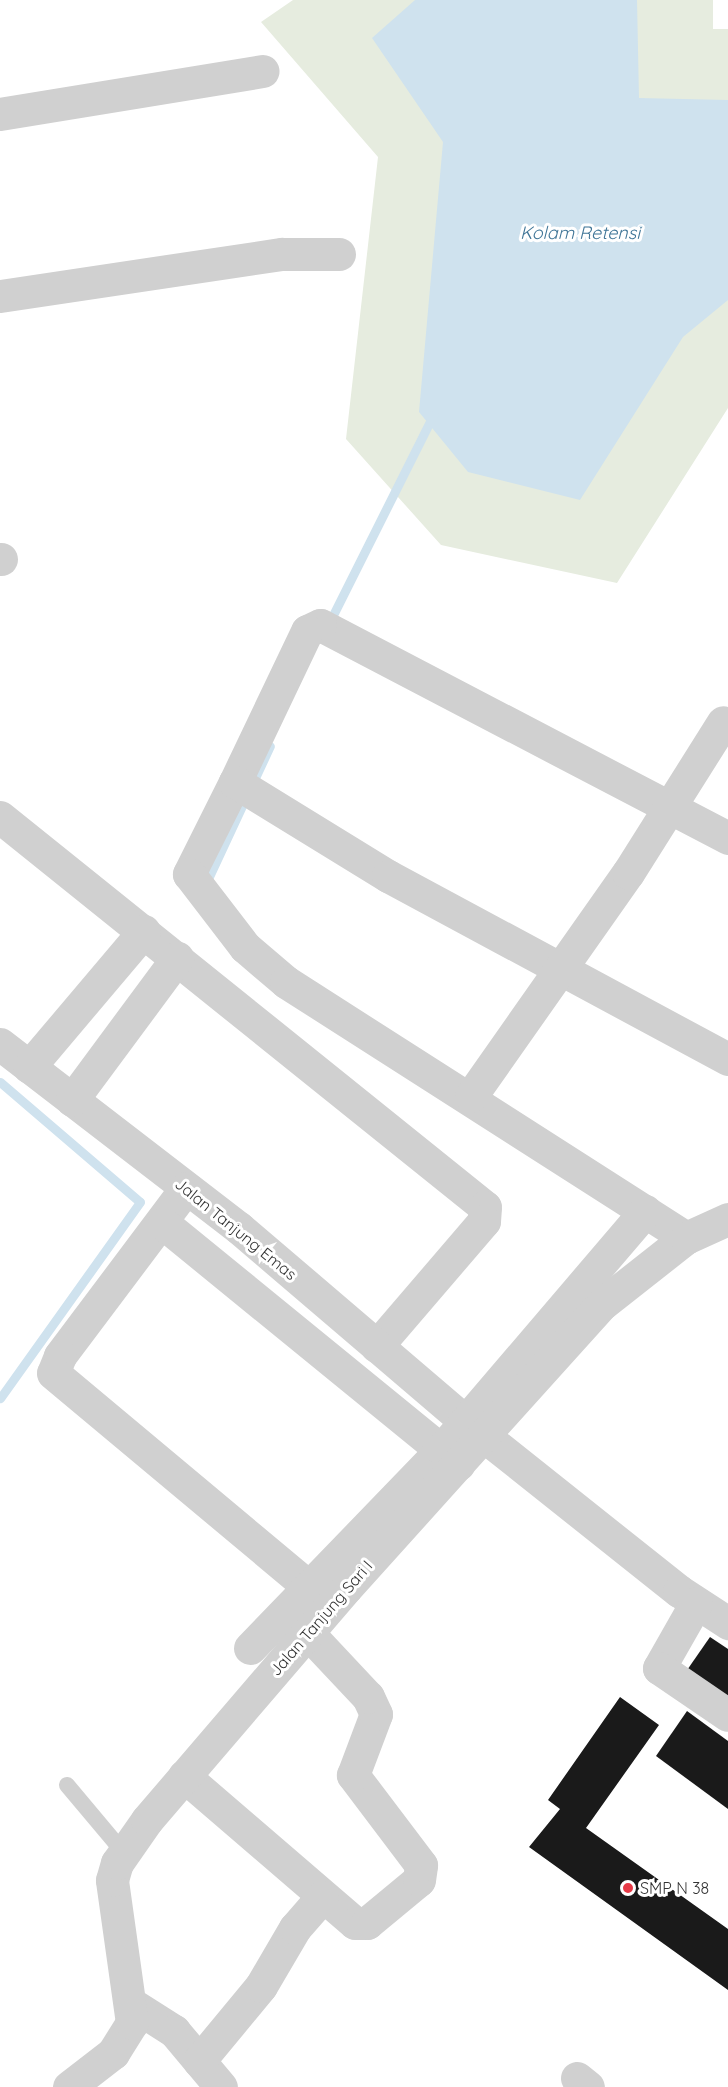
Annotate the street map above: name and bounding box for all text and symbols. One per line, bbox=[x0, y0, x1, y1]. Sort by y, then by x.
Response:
water label: Kolam Retensi bbox=[520, 222, 640, 244]
street label: Jalan Tanjung Emas bbox=[171, 1174, 301, 1284]
street label: Jalan Tanjung Sari I bbox=[266, 1556, 376, 1680]
place label: SMP N 38 bbox=[640, 1878, 709, 1898]
marker: SMP N 38 bbox=[621, 1881, 635, 1895]

